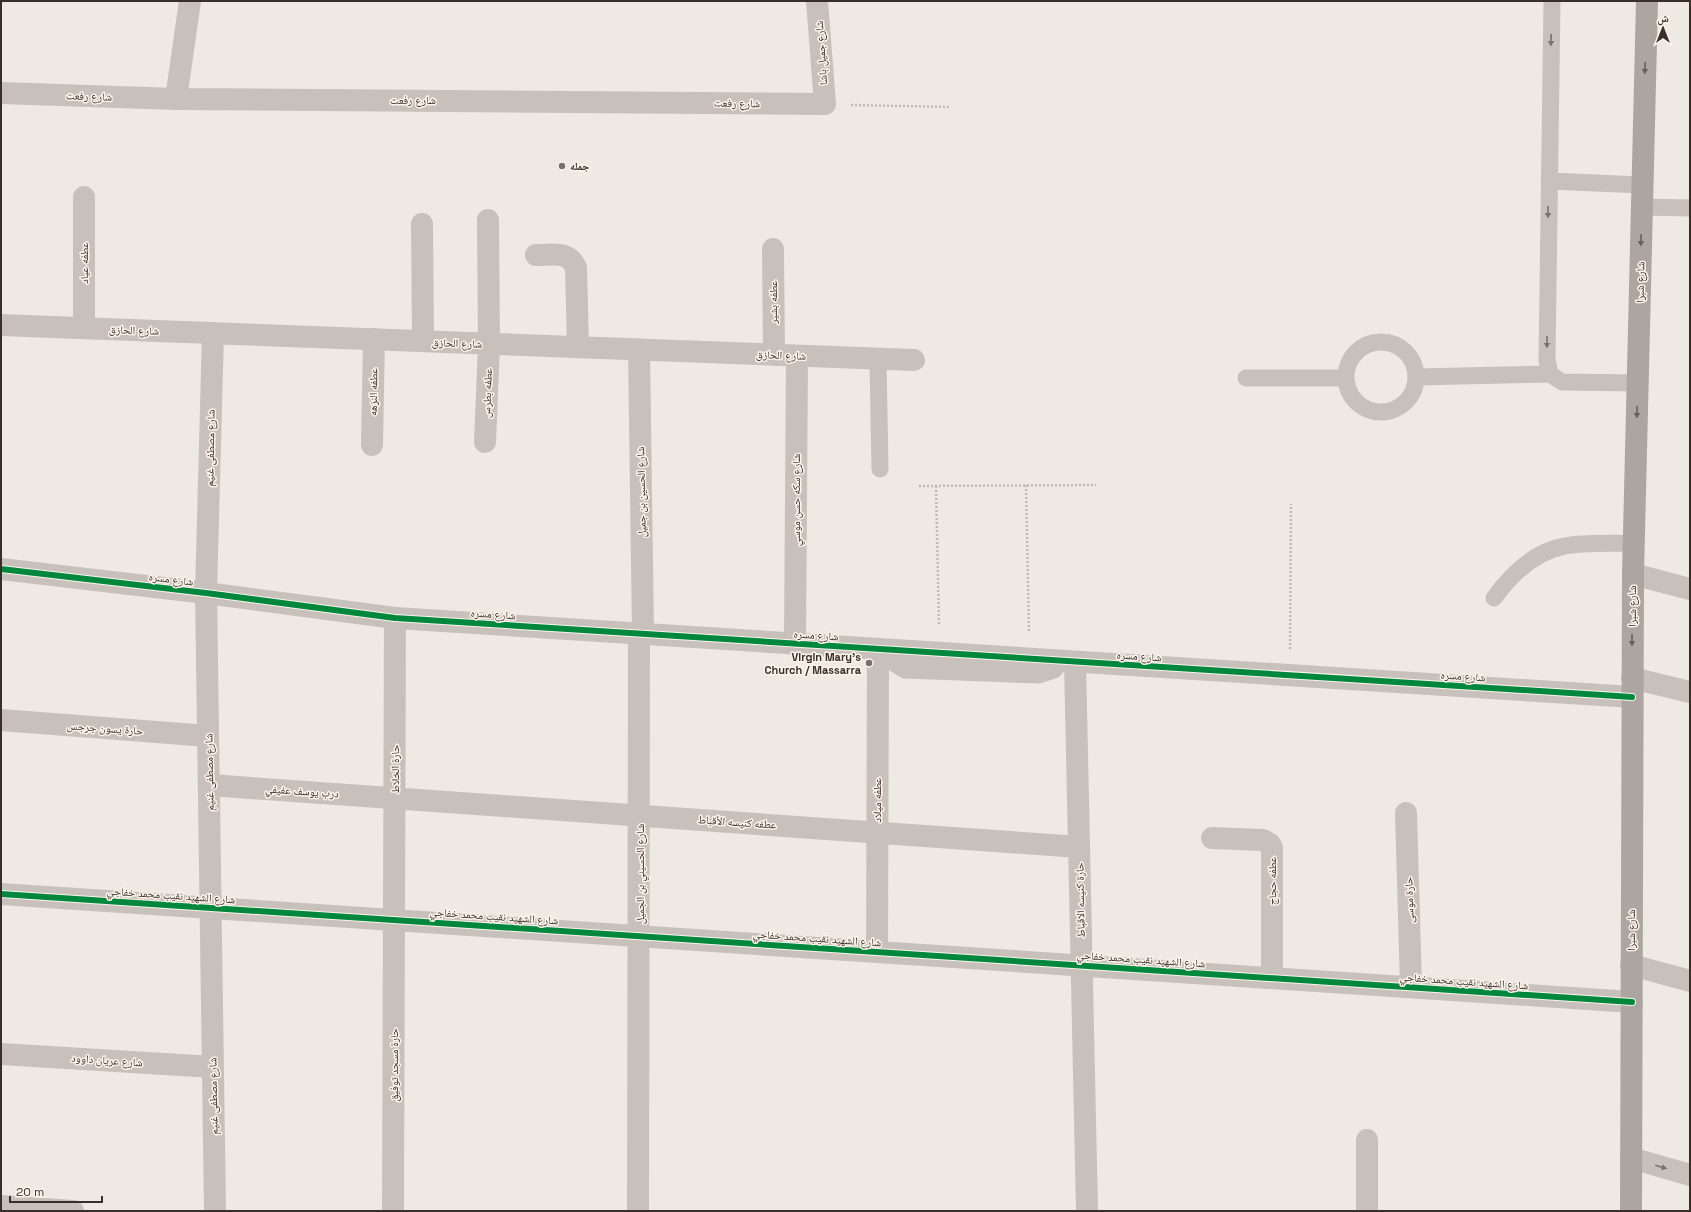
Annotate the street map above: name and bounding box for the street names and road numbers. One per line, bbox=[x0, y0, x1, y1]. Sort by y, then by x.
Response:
street label: شارع جميل باشا bbox=[812, 20, 830, 86]
street label: شارع رفعت bbox=[66, 88, 112, 104]
street label: شارع رفعت bbox=[390, 93, 436, 107]
street label: شارع رفعت bbox=[714, 96, 760, 110]
street label: عطفه عياد bbox=[77, 242, 91, 284]
street label: شارع شبرا bbox=[1633, 261, 1647, 303]
street label: عطفه بشير bbox=[766, 280, 780, 325]
street label: شارع الحازق bbox=[109, 322, 159, 338]
street label: شارع الحازق bbox=[432, 335, 482, 351]
street label: شارع الحازق bbox=[756, 347, 806, 363]
street label: عطفه بطرس bbox=[479, 367, 495, 418]
street label: عطفه النزهه bbox=[366, 368, 380, 416]
street label: شارع مصطفى غنيم bbox=[202, 409, 219, 487]
street label: شارع الحسين بن جميل bbox=[633, 446, 649, 538]
street label: شارع سكه حسن موسي bbox=[789, 454, 805, 546]
street label: شارع مسره bbox=[148, 569, 194, 589]
street label: شارع شبرا bbox=[1625, 585, 1639, 627]
street label: شارع مسره bbox=[470, 605, 516, 623]
street label: شارع مسره bbox=[793, 626, 839, 644]
street label: شارع مسره bbox=[1116, 647, 1162, 665]
street label: شارع مسره bbox=[1440, 667, 1486, 685]
street label: حارة يسون جرجس bbox=[66, 718, 144, 738]
street label: شارع مصطفى غنيم bbox=[201, 733, 218, 811]
street label: حارة الخلاط bbox=[388, 745, 402, 793]
street label: عطفه ميلاد bbox=[870, 777, 884, 822]
street label: درب يوسف عفيفي bbox=[265, 781, 340, 802]
street label: عطفه كنيسه الأقباط bbox=[697, 812, 777, 832]
street label: شارع الحسيني بن الجميل bbox=[633, 824, 649, 924]
street label: عطفه حجاج bbox=[1265, 856, 1279, 905]
street label: حارة كنيسه الاقباط bbox=[1072, 862, 1088, 938]
street label: حارة موسى bbox=[1401, 877, 1417, 923]
street label: شارع الشهيد نقيب محمد خفاجي bbox=[106, 884, 236, 908]
street label: شارع الشهيد نقيب محمد خفاجي bbox=[429, 905, 559, 929]
street label: شارع شبرا bbox=[1624, 909, 1638, 951]
street label: شارع الشهيد نقيب محمد خفاجي bbox=[752, 927, 882, 951]
street label: شارع الشهيد نقيب محمد خفاجي bbox=[1076, 948, 1206, 972]
street label: شارع الشهيد نقيب محمد خفاجي bbox=[1399, 970, 1529, 994]
street label: حارة مسجد توفيق bbox=[387, 1028, 401, 1102]
street label: شارع عريان داوود bbox=[71, 1051, 143, 1069]
street label: شارع مصطفى غنيم bbox=[205, 1057, 222, 1135]

